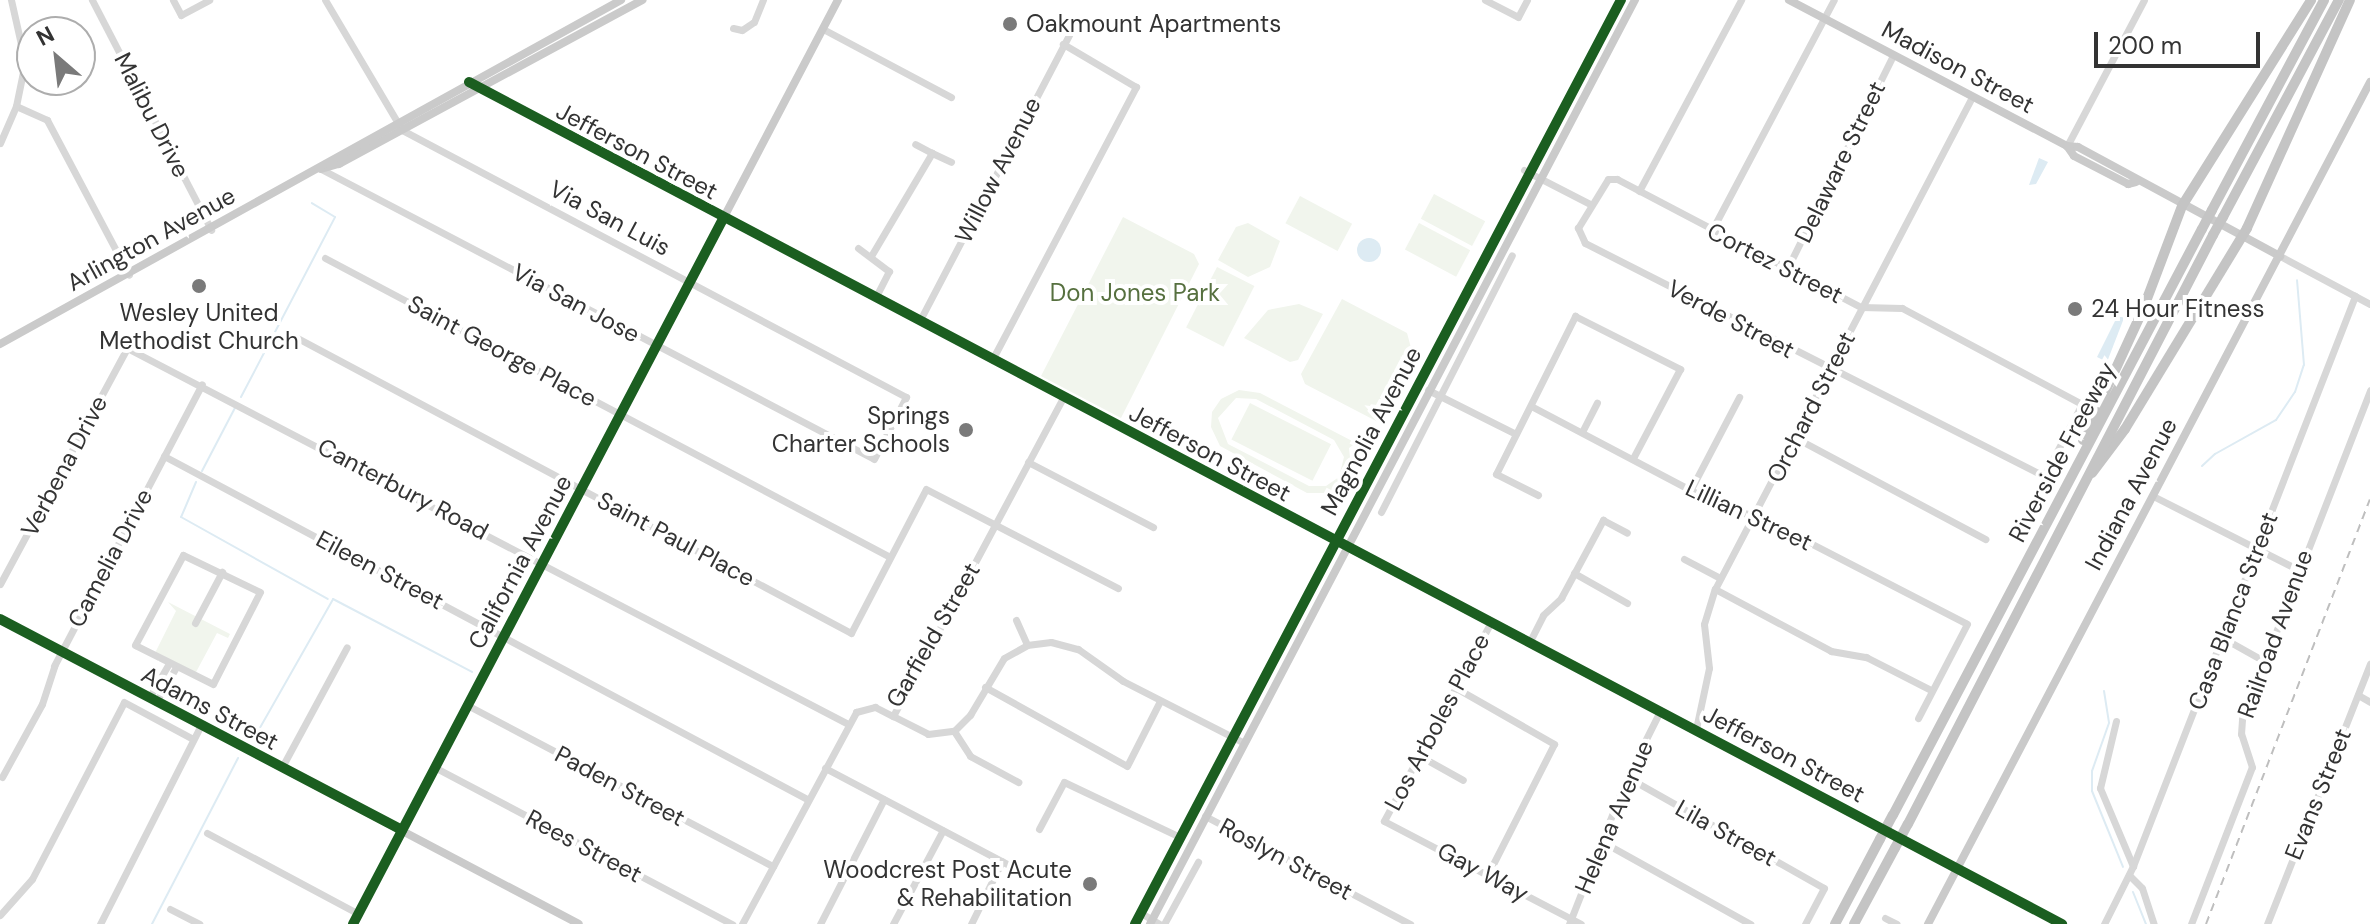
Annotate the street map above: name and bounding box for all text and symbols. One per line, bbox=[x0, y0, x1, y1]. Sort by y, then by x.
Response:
place label: Oakmount Apartments bbox=[1026, 10, 1281, 38]
marker: Oakmount Apartments bbox=[1001, 15, 1019, 33]
street label: Madison Street bbox=[1877, 15, 2039, 119]
north arrow bbox=[16, 16, 96, 96]
scale bar bbox=[2098, 16, 2264, 66]
text: N bbox=[32, 20, 59, 53]
text: 200 m bbox=[2108, 30, 2182, 61]
street label: Malibu Drive bbox=[108, 48, 196, 182]
street label: Delaware Street bbox=[1789, 77, 1891, 247]
street label: Willow Avenue bbox=[949, 92, 1047, 248]
street label: Jefferson Street bbox=[551, 96, 723, 206]
street label: Via San Luis bbox=[545, 174, 675, 262]
street label: Arlington Avenue bbox=[62, 181, 240, 297]
street label: Cortez Street bbox=[1702, 216, 1848, 310]
street label: Via San Jose bbox=[507, 257, 645, 349]
street label: Verde Street bbox=[1663, 274, 1799, 364]
marker: Wesley United Methodist Church bbox=[190, 277, 208, 295]
park label: Don Jones Park bbox=[1050, 279, 1220, 307]
street label: Saint George Place bbox=[403, 289, 601, 413]
place label: 24 Hour Fitness bbox=[2091, 295, 2264, 323]
place label: Wesley United Methodist Church bbox=[99, 299, 299, 355]
marker: 24 Hour Fitness bbox=[2066, 300, 2084, 318]
street label: Orchard Street bbox=[1761, 327, 1861, 487]
street label: Magnolia Avenue bbox=[1314, 342, 1428, 520]
street label: Riverside Freeway bbox=[2002, 357, 2122, 547]
street label: Verbena Drive bbox=[15, 390, 113, 542]
street label: Jefferson Street bbox=[1124, 398, 1296, 508]
place label: Springs Charter Schools bbox=[772, 402, 950, 458]
street label: Indiana Avenue bbox=[2079, 413, 2183, 575]
marker: Springs Charter Schools bbox=[957, 421, 975, 439]
street label: Canterbury Road bbox=[313, 432, 493, 546]
street label: California Avenue bbox=[462, 470, 578, 654]
street label: Lillian Street bbox=[1681, 473, 1817, 557]
street label: Camelia Drive bbox=[61, 484, 159, 632]
street label: Saint Paul Place bbox=[592, 485, 760, 593]
street label: Casa Blanca Street bbox=[2182, 508, 2284, 714]
street label: Eileen Street bbox=[311, 524, 449, 616]
street label: Railroad Avenue bbox=[2231, 546, 2319, 722]
street label: Garfield Street bbox=[880, 558, 986, 712]
street label: Los Arboles Place bbox=[1378, 629, 1496, 815]
street label: Adams Street bbox=[136, 660, 284, 756]
street label: Jefferson Street bbox=[1698, 699, 1870, 809]
street label: Evans Street bbox=[2279, 724, 2357, 864]
street label: Helena Avenue bbox=[1569, 736, 1659, 898]
street label: Paden Street bbox=[550, 740, 690, 832]
street label: Lila Street bbox=[1670, 793, 1782, 873]
street label: Rees Street bbox=[521, 803, 647, 889]
street label: Roslyn Street bbox=[1214, 812, 1358, 906]
street label: Gay Way bbox=[1433, 836, 1533, 908]
place label: Woodcrest Post Acute & Rehabilitation bbox=[823, 856, 1072, 912]
marker: Woodcrest Post Acute & Rehabilitation bbox=[1079, 873, 1101, 895]

